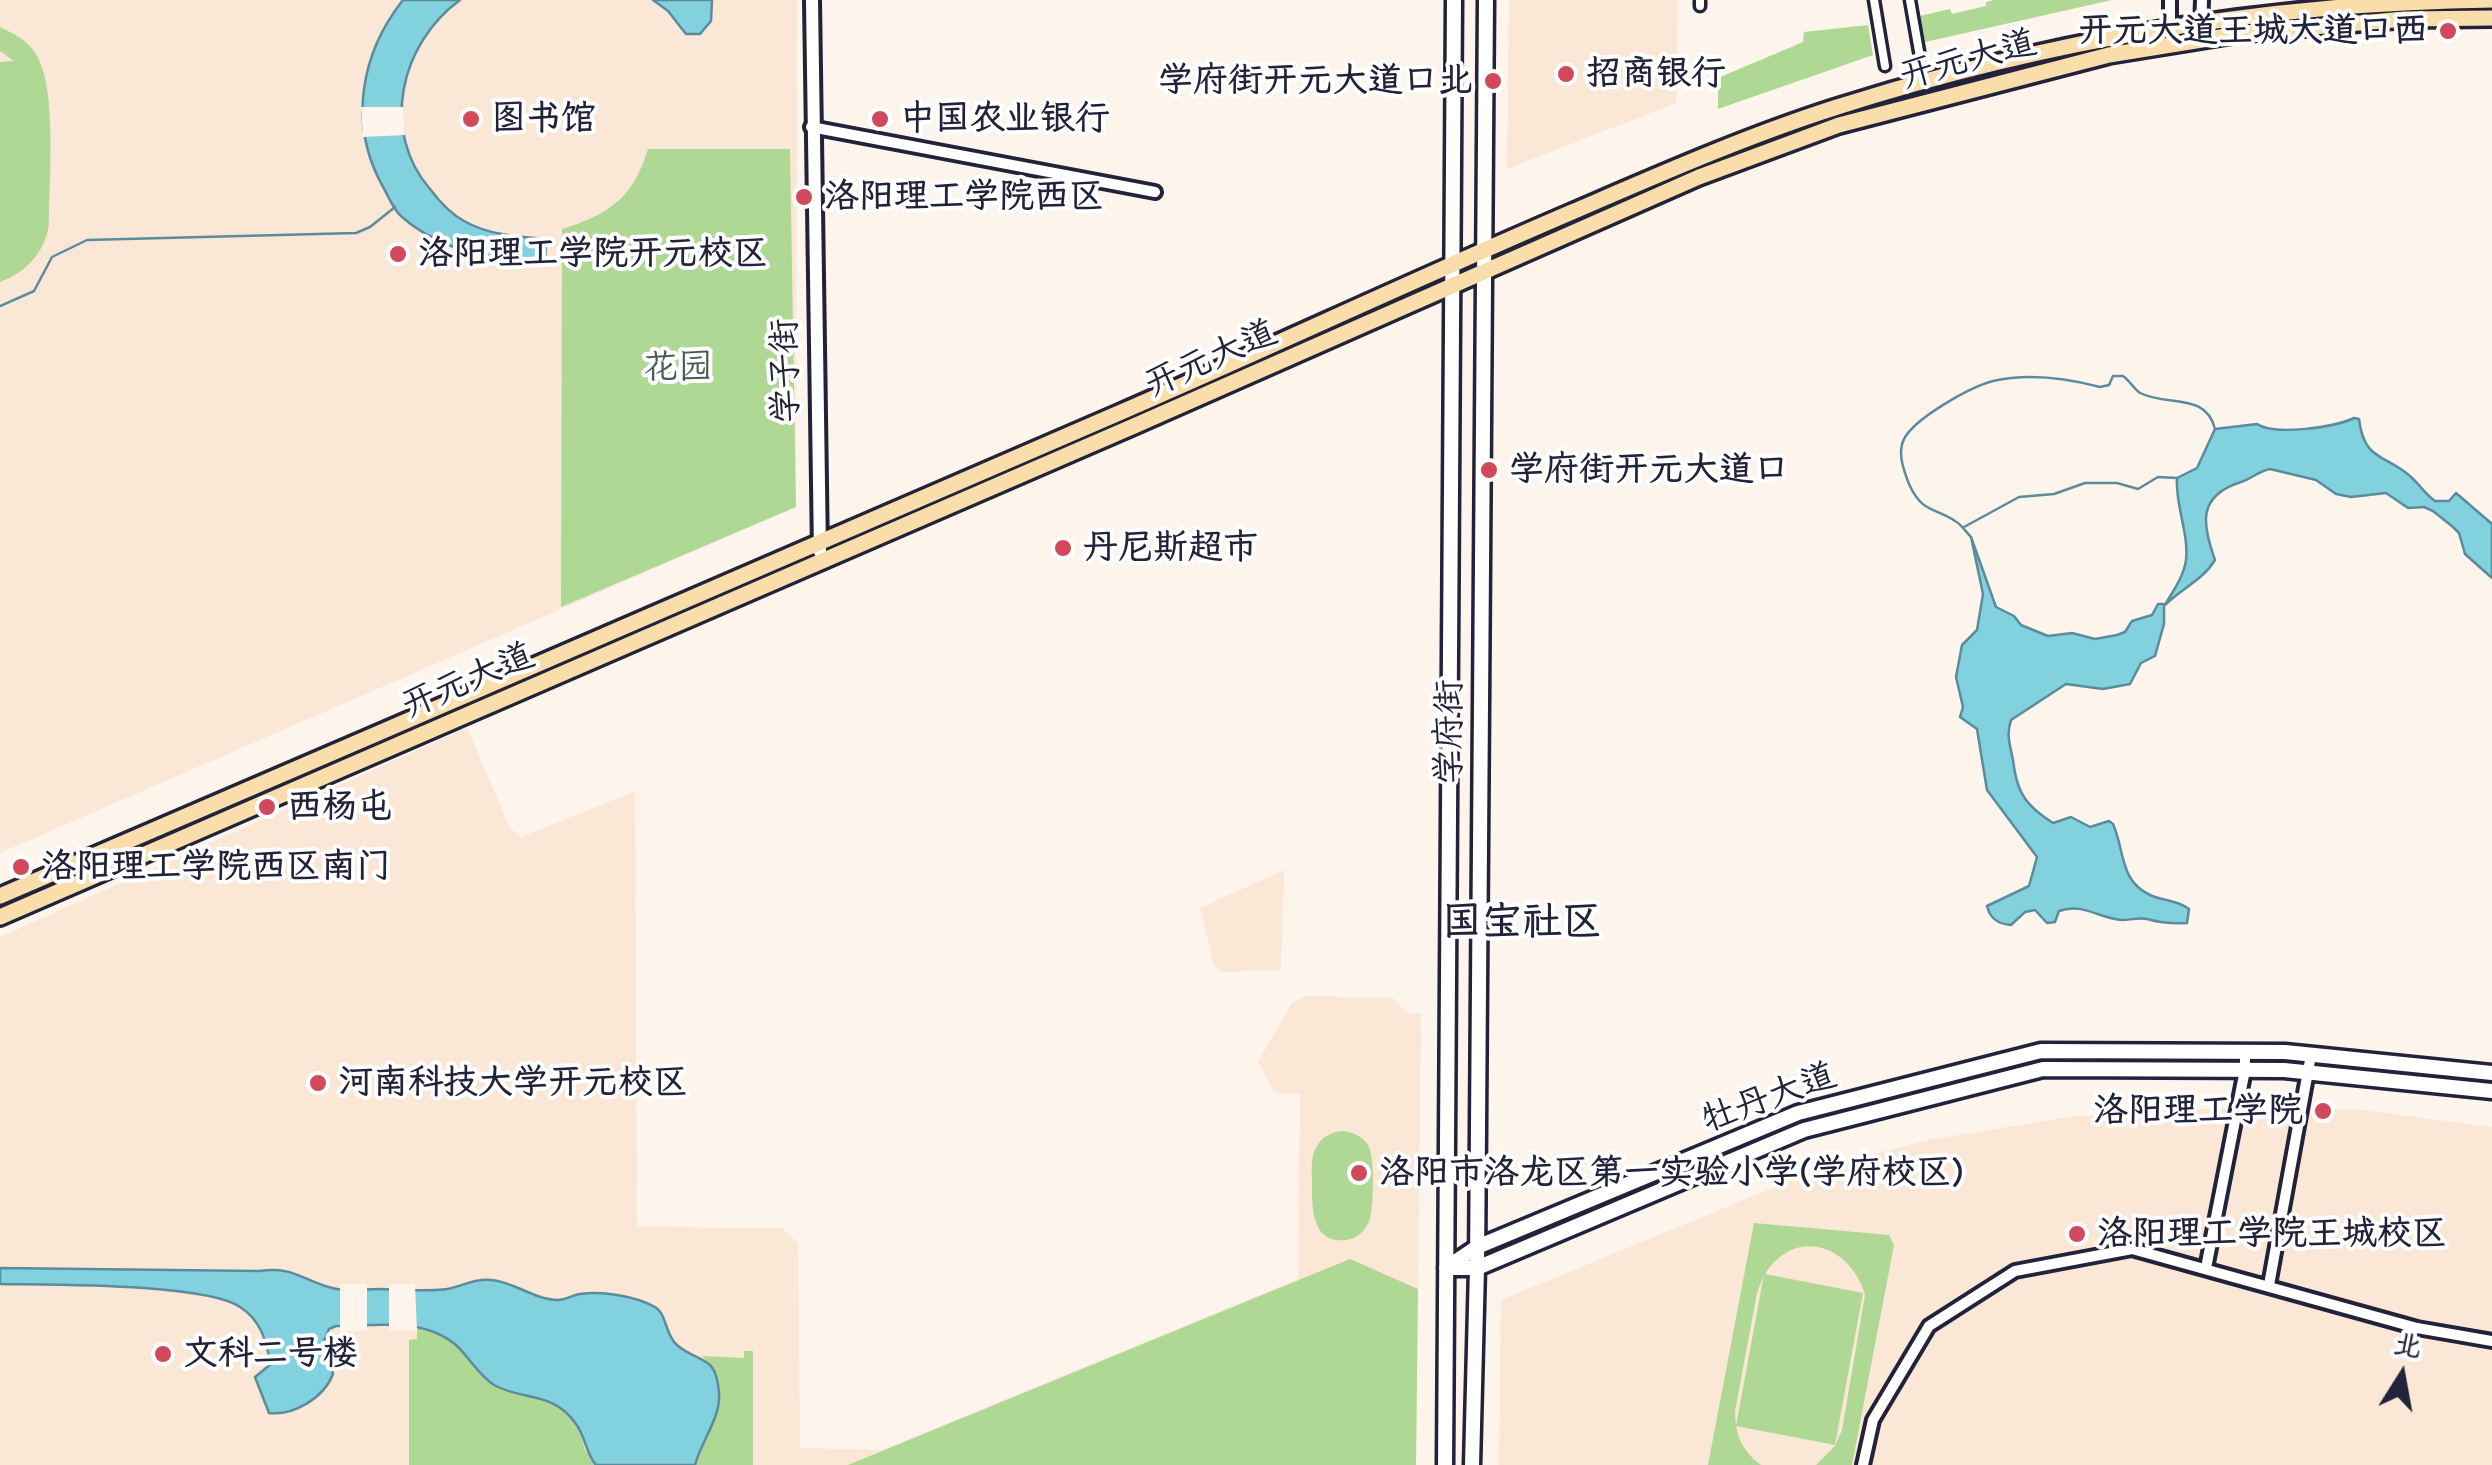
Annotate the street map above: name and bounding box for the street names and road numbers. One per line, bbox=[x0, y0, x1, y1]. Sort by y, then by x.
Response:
street label: 开元大道 bbox=[1895, 22, 2041, 98]
street label: 开元大道 bbox=[1139, 311, 1283, 407]
street label: 学子街 bbox=[764, 318, 808, 424]
street label: 开元大道 bbox=[395, 634, 541, 728]
street label: 学府街 bbox=[1429, 680, 1471, 784]
street label: 牡丹大道 bbox=[1696, 1054, 1842, 1142]

